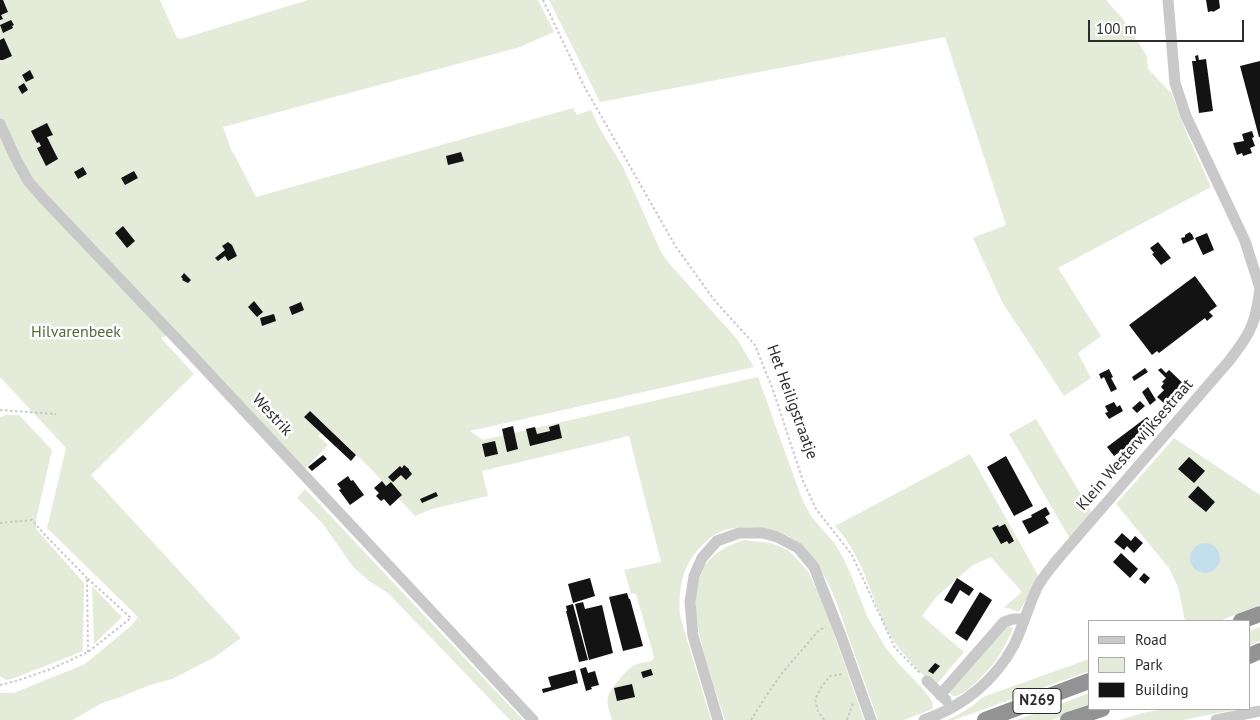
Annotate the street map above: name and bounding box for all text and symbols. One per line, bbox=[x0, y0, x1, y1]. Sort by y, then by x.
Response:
scale bar bbox=[1090, 10, 1246, 42]
text: 100 m bbox=[1096, 19, 1137, 38]
park label: Hilvarenbeek bbox=[31, 322, 121, 342]
street label: Het Heiligstraatje bbox=[762, 342, 822, 462]
street label: Klein Westerwijksestraat bbox=[1073, 375, 1197, 515]
street label: Westrik bbox=[248, 390, 296, 440]
legend bbox=[1088, 620, 1250, 710]
text: Road bbox=[1135, 630, 1167, 649]
text: Park bbox=[1135, 655, 1163, 674]
text: Building bbox=[1135, 680, 1189, 699]
road number: N269 bbox=[1013, 688, 1061, 714]

